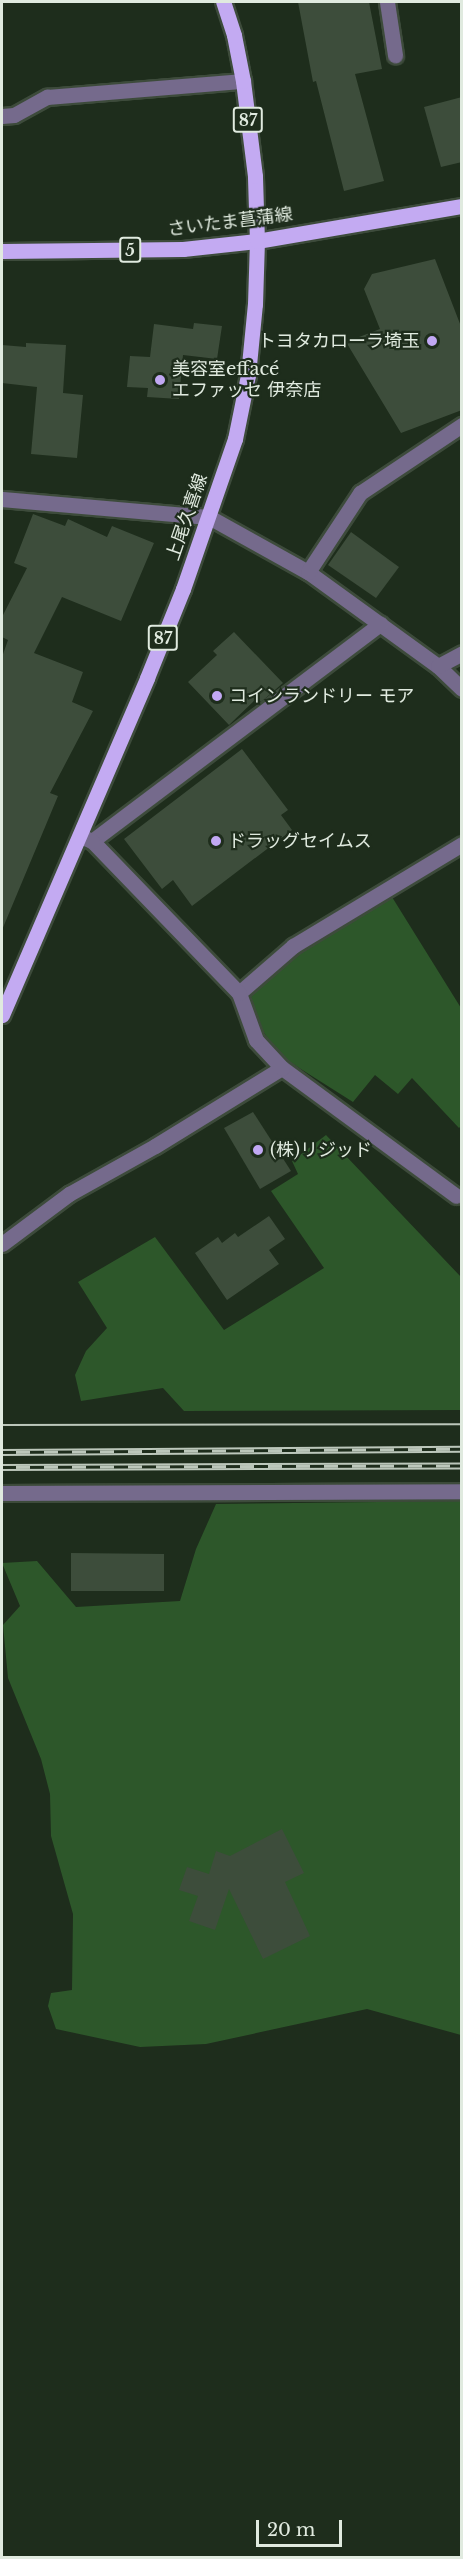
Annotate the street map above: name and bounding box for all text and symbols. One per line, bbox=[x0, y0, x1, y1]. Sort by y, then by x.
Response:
road number: 87 bbox=[232, 107, 264, 133]
street label: さいたま菖蒲線 bbox=[166, 204, 294, 240]
road number: 5 bbox=[118, 237, 142, 263]
place label: トヨタカローラ埼玉 bbox=[258, 330, 420, 352]
marker: トヨタカローラ埼玉 bbox=[425, 334, 439, 348]
place label: 美容室effacé エファッセ 伊奈店 bbox=[172, 359, 321, 401]
marker: 美容室effacé エファッセ 伊奈店 bbox=[153, 373, 167, 387]
street label: 上尾久喜線 bbox=[162, 471, 212, 563]
road number: 87 bbox=[146, 625, 180, 651]
place label: コインランドリー モア bbox=[229, 685, 414, 707]
marker: コインランドリー モア bbox=[210, 689, 224, 703]
place label: ドラッグセイムス bbox=[228, 830, 372, 852]
marker: ドラッグセイムス bbox=[209, 834, 223, 848]
place label: (株)リジッド bbox=[270, 1139, 372, 1161]
marker: (株)リジッド bbox=[251, 1143, 265, 1157]
scale bar bbox=[259, 2508, 344, 2546]
text: 20 m bbox=[267, 2519, 315, 2541]

